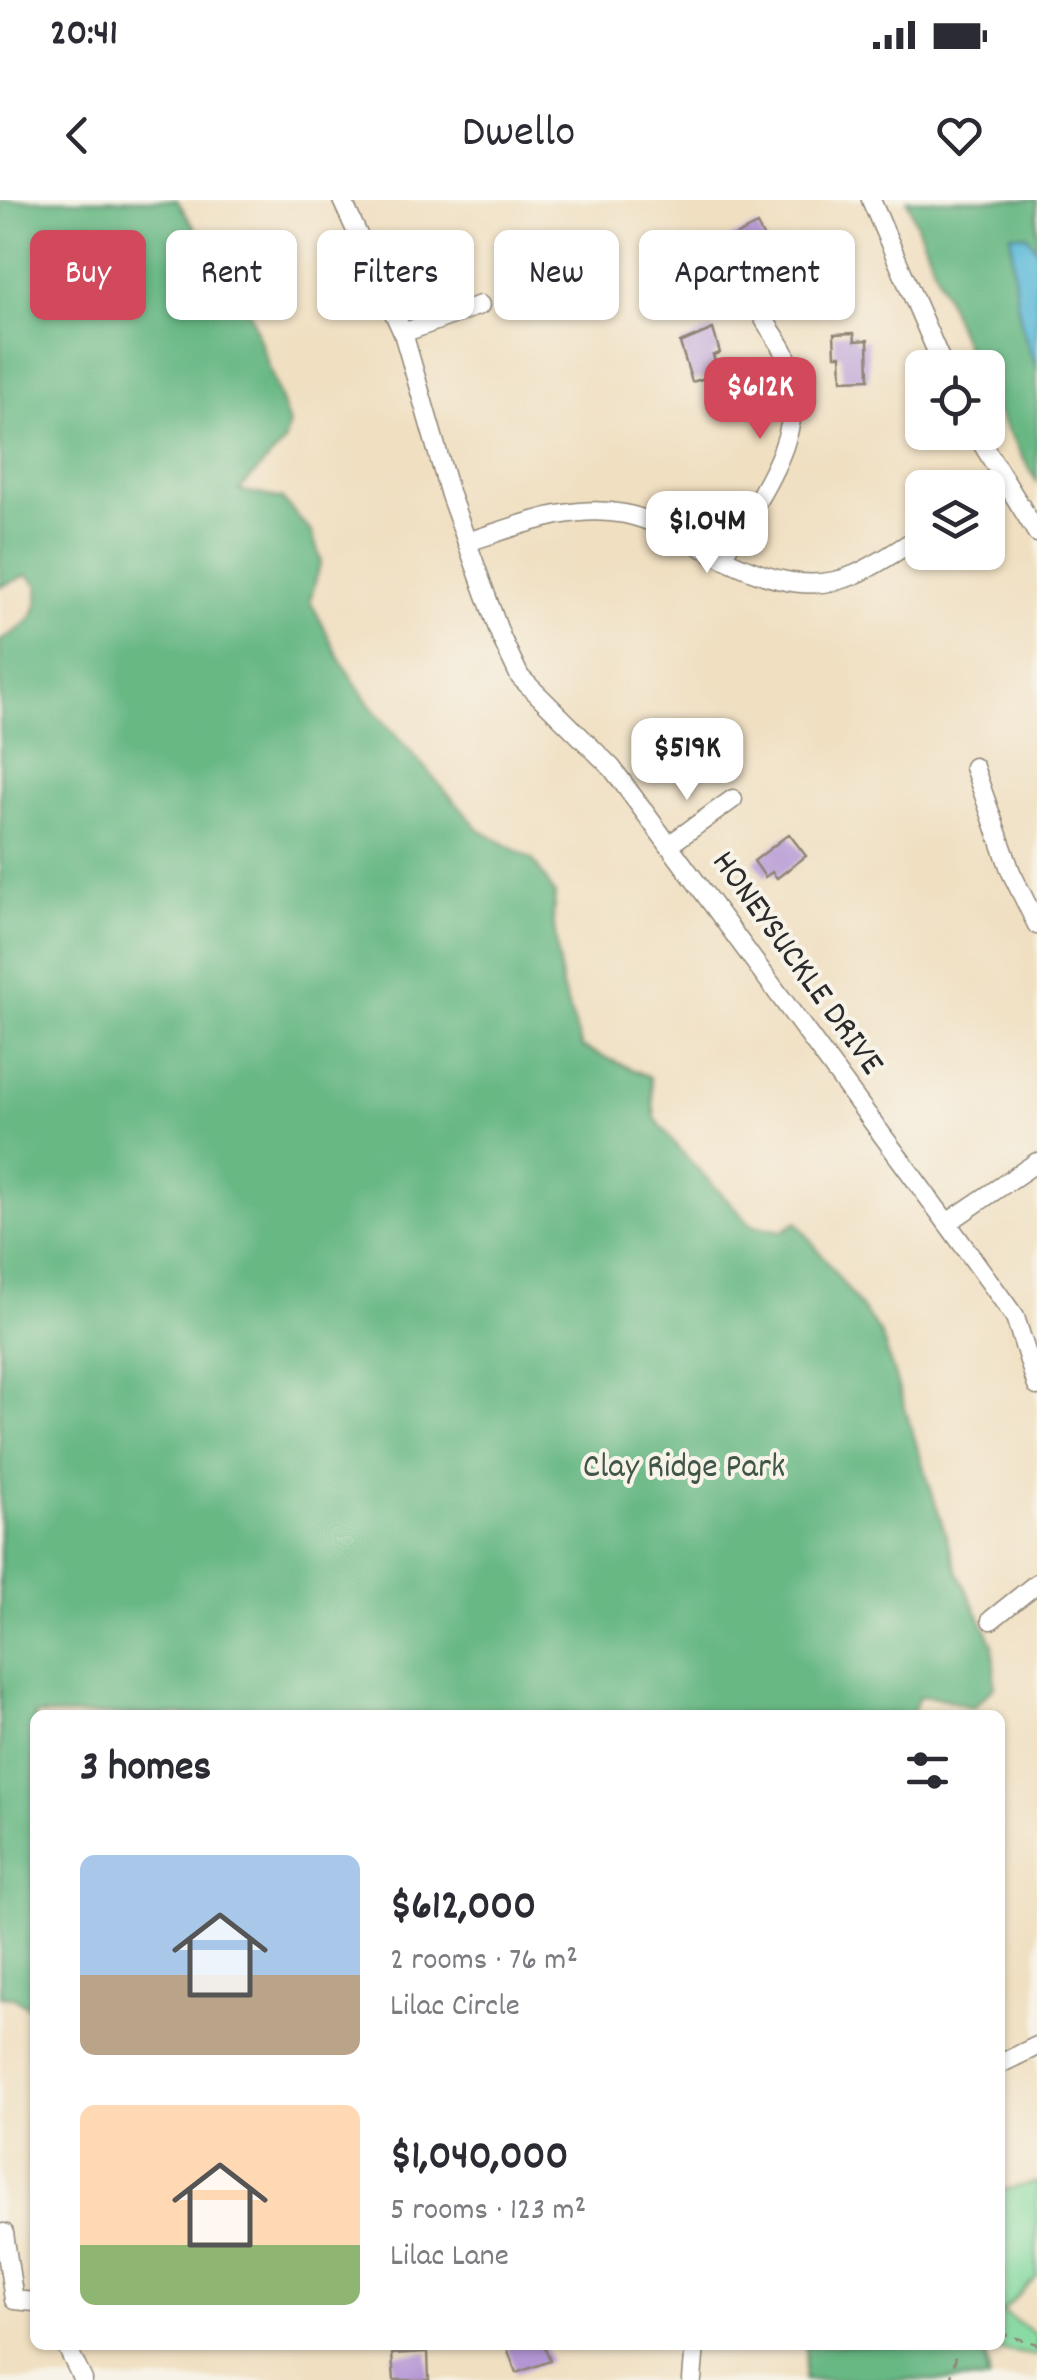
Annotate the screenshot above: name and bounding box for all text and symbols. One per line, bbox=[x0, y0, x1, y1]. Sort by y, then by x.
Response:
text: 20:41 bbox=[50, 8, 118, 63]
text: Dwello bbox=[462, 103, 575, 167]
icon: back bbox=[50, 108, 105, 163]
icon: heart bbox=[932, 108, 987, 163]
chip: Buy bbox=[30, 230, 146, 320]
chip: Rent bbox=[166, 230, 297, 320]
chip: Filters bbox=[317, 230, 474, 320]
chip: New bbox=[494, 230, 619, 320]
chip: Apartment bbox=[639, 230, 855, 320]
map controls bbox=[905, 350, 1005, 570]
button: locate bbox=[905, 350, 1005, 450]
pin: $612K bbox=[690, 357, 830, 442]
text: $612K bbox=[726, 366, 794, 412]
button: layers bbox=[905, 470, 1005, 570]
pin: $1.04M bbox=[626, 491, 788, 576]
text: $1.04M bbox=[668, 500, 746, 546]
pin: $519K bbox=[617, 718, 757, 803]
text: $519K bbox=[653, 727, 721, 773]
street label: HONEYSUCKLE DRIVE bbox=[697, 841, 895, 1087]
park label: Clay Ridge Park bbox=[583, 1444, 785, 1494]
text: 3 homes bbox=[80, 1740, 211, 1800]
icon: filters bbox=[900, 1743, 955, 1798]
text: $612,000 bbox=[390, 1879, 536, 1939]
icon: home bbox=[160, 1895, 280, 2015]
text: 2 rooms · 76 m² bbox=[390, 1939, 578, 1985]
text: Lilac Circle bbox=[390, 1985, 520, 2031]
text: $1,040,000 bbox=[390, 2129, 568, 2189]
icon: home bbox=[160, 2145, 280, 2265]
text: 5 rooms · 123 m² bbox=[390, 2189, 586, 2235]
text: Lilac Lane bbox=[390, 2235, 509, 2281]

